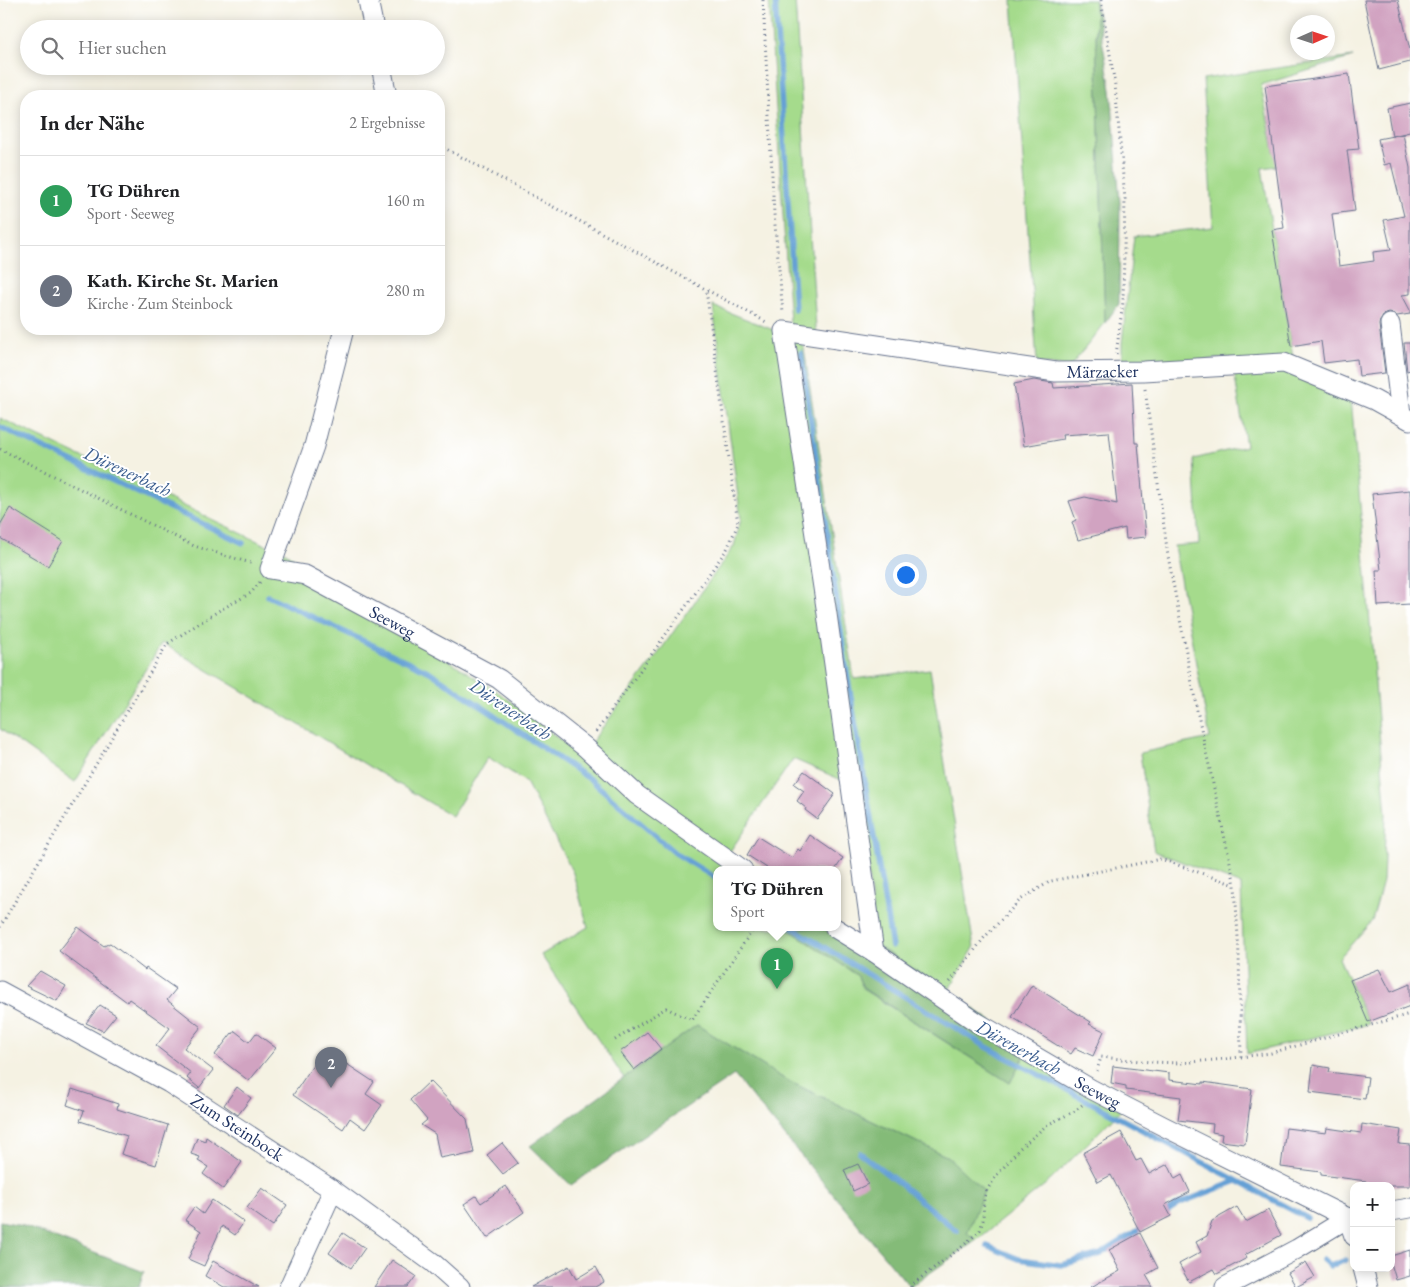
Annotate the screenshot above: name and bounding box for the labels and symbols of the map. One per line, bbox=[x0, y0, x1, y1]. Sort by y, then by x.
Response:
north arrow bbox=[1290, 15, 1335, 60]
street label: Märzacker bbox=[1066, 359, 1138, 383]
water label: Dürenerbach bbox=[79, 440, 176, 503]
your location bbox=[893, 562, 919, 588]
street label: Seeweg bbox=[366, 600, 420, 643]
water label: Dürenerbach bbox=[464, 672, 557, 746]
pin: 1 bbox=[761, 948, 793, 989]
water label: Dürenerbach bbox=[971, 1013, 1066, 1081]
pin: 2 bbox=[315, 1047, 347, 1088]
street label: Seeweg bbox=[1071, 1070, 1125, 1113]
street label: Zum Steinbock bbox=[187, 1088, 289, 1166]

